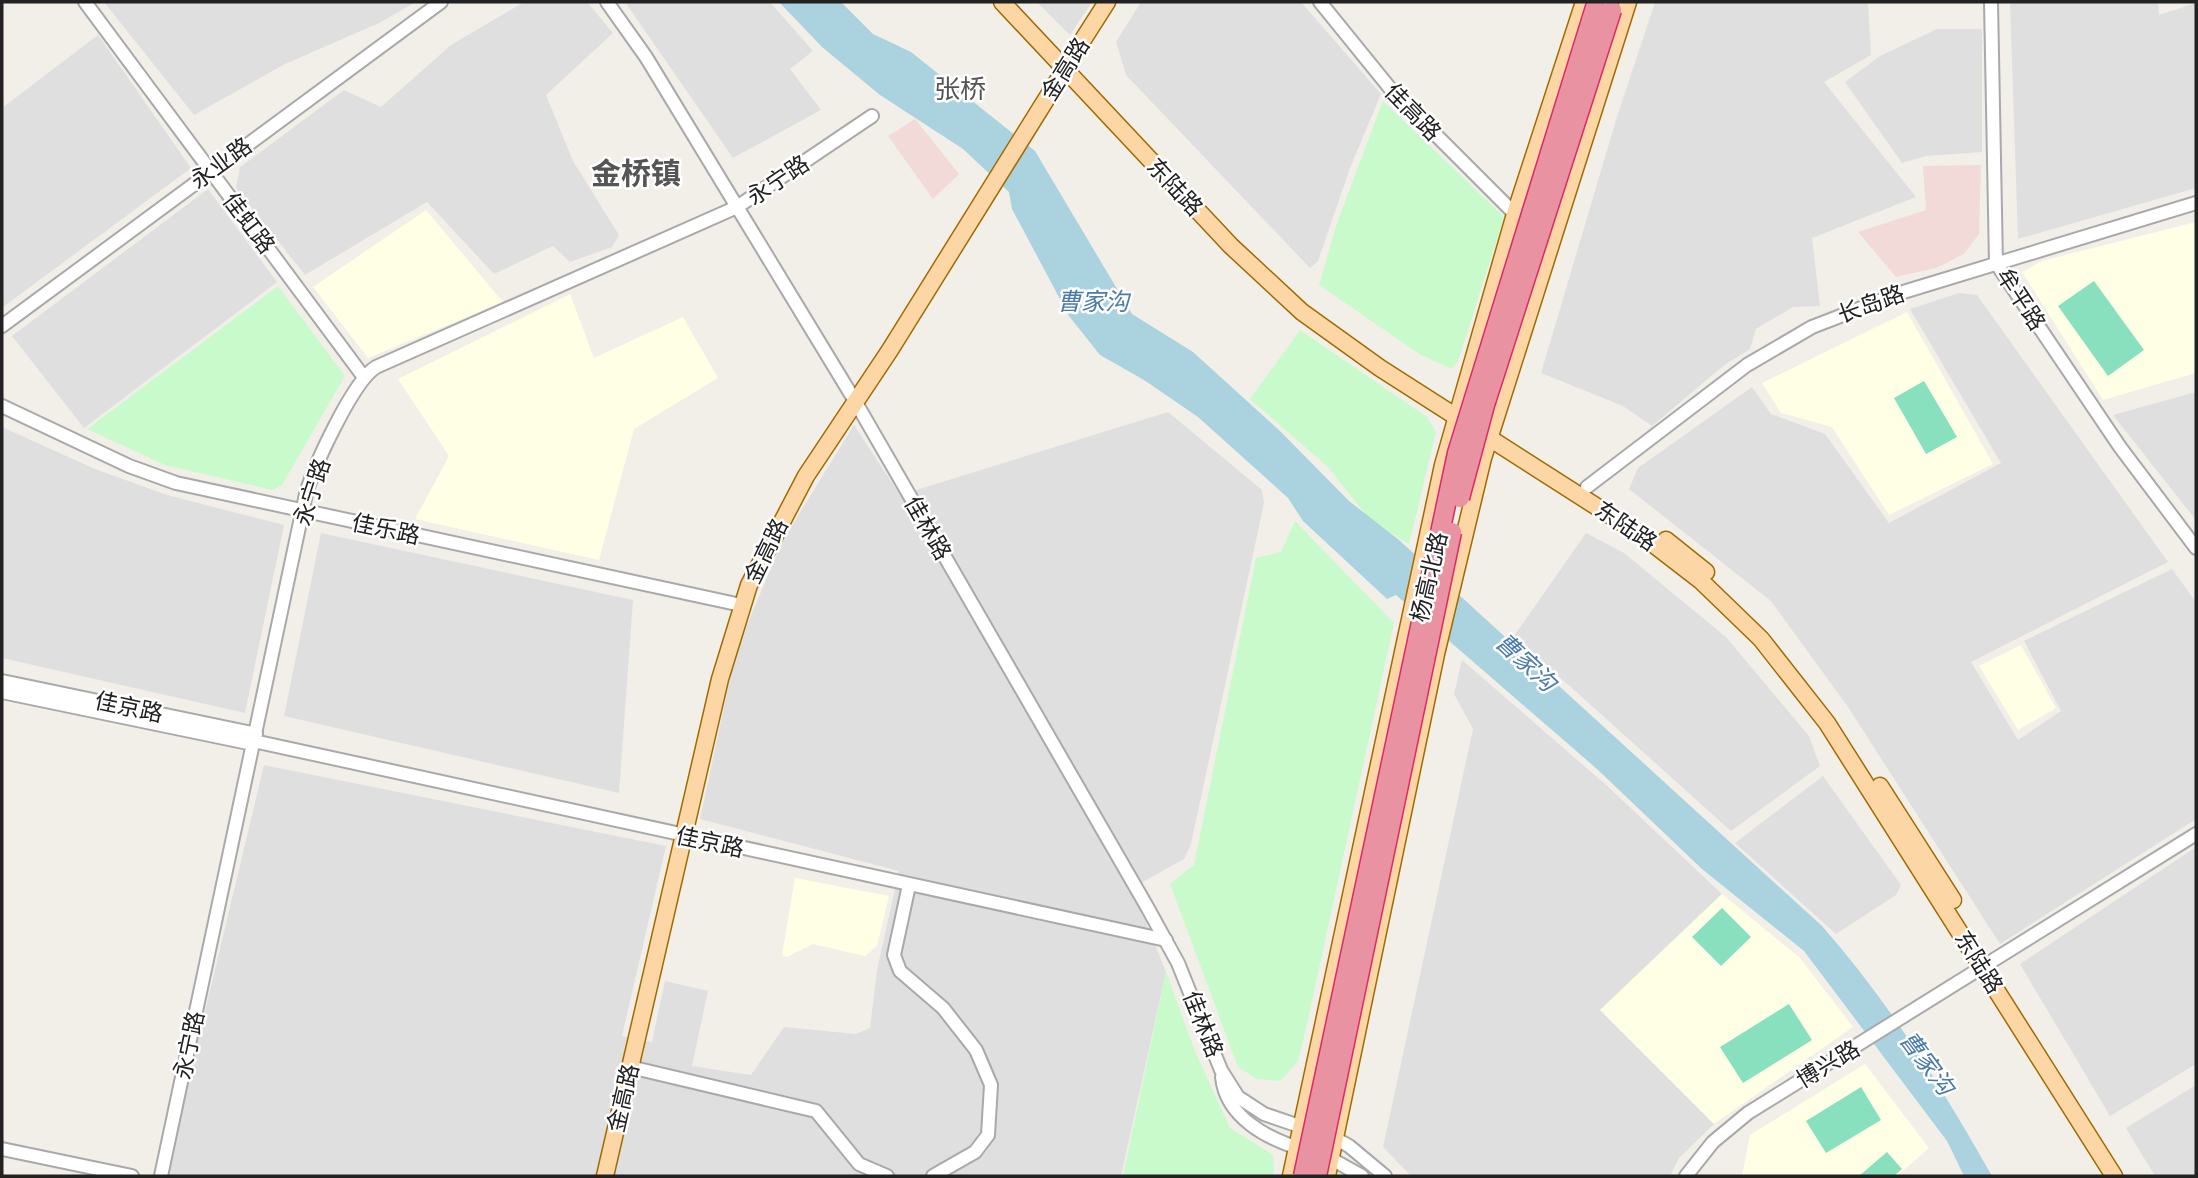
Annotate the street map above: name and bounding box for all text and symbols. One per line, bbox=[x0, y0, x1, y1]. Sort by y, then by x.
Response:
street label: 金高路 bbox=[1033, 31, 1097, 107]
district label: 张桥 bbox=[934, 71, 986, 107]
street label: 佳高路 bbox=[1378, 76, 1448, 148]
street label: 永业路 bbox=[184, 130, 258, 196]
street label: 永宁路 bbox=[740, 147, 816, 213]
street label: 东陆路 bbox=[1140, 151, 1210, 223]
district label: 金桥镇 bbox=[591, 152, 681, 195]
street label: 佳虹路 bbox=[215, 186, 283, 260]
street label: 牟平路 bbox=[1989, 261, 2053, 337]
street label: 长岛路 bbox=[1833, 277, 1909, 331]
water label: 曹家沟 bbox=[1057, 285, 1132, 318]
street label: 永宁路 bbox=[286, 454, 338, 530]
street label: 佳林路 bbox=[897, 490, 959, 566]
street label: 东陆路 bbox=[1588, 493, 1664, 559]
street label: 佳乐路 bbox=[349, 506, 423, 552]
street label: 金高路 bbox=[736, 513, 796, 589]
street label: 杨高北路 bbox=[1403, 529, 1455, 625]
water label: 曹家沟 bbox=[1488, 625, 1566, 701]
street label: 佳京路 bbox=[92, 684, 166, 730]
street label: 佳京路 bbox=[673, 819, 747, 865]
street label: 东陆路 bbox=[1947, 924, 2011, 1000]
street label: 佳林路 bbox=[1175, 986, 1231, 1062]
street label: 永宁路 bbox=[166, 1008, 212, 1082]
water label: 曹家沟 bbox=[1892, 1024, 1964, 1104]
street label: 博兴路 bbox=[1790, 1033, 1866, 1095]
street label: 金高路 bbox=[600, 1061, 646, 1135]

